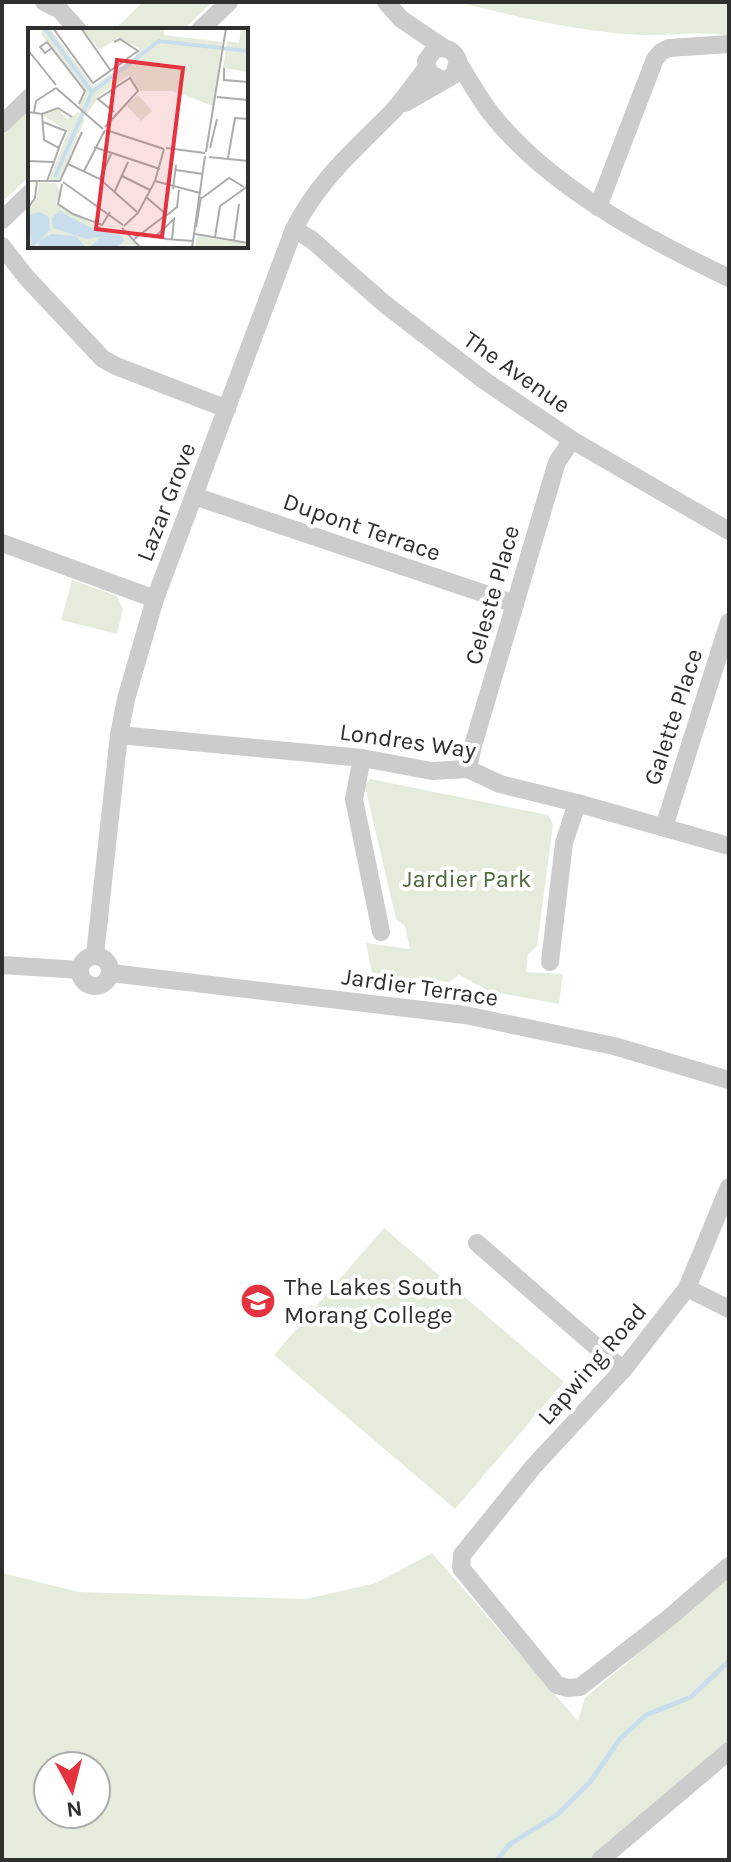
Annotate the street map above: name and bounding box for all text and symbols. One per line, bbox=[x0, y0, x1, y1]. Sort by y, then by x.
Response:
inset map bbox=[28, 28, 248, 248]
street label: The Avenue bbox=[458, 325, 576, 419]
street label: Lazar Grove bbox=[131, 439, 201, 565]
street label: Dupont Terrace bbox=[280, 487, 444, 567]
street label: Celeste Place bbox=[459, 522, 525, 668]
street label: Galette Place bbox=[638, 645, 708, 789]
street label: Londres Way bbox=[338, 718, 478, 764]
park label: Jardier Park bbox=[403, 865, 531, 893]
street label: Jardier Terrace bbox=[340, 962, 500, 1012]
place label: The Lakes South Morang College bbox=[284, 1273, 463, 1329]
school or university icon: The Lakes South Morang College bbox=[239, 1282, 277, 1320]
street label: Lapwing Road bbox=[532, 1297, 652, 1431]
north arrow bbox=[32, 1750, 112, 1830]
text: N bbox=[65, 1795, 84, 1823]

